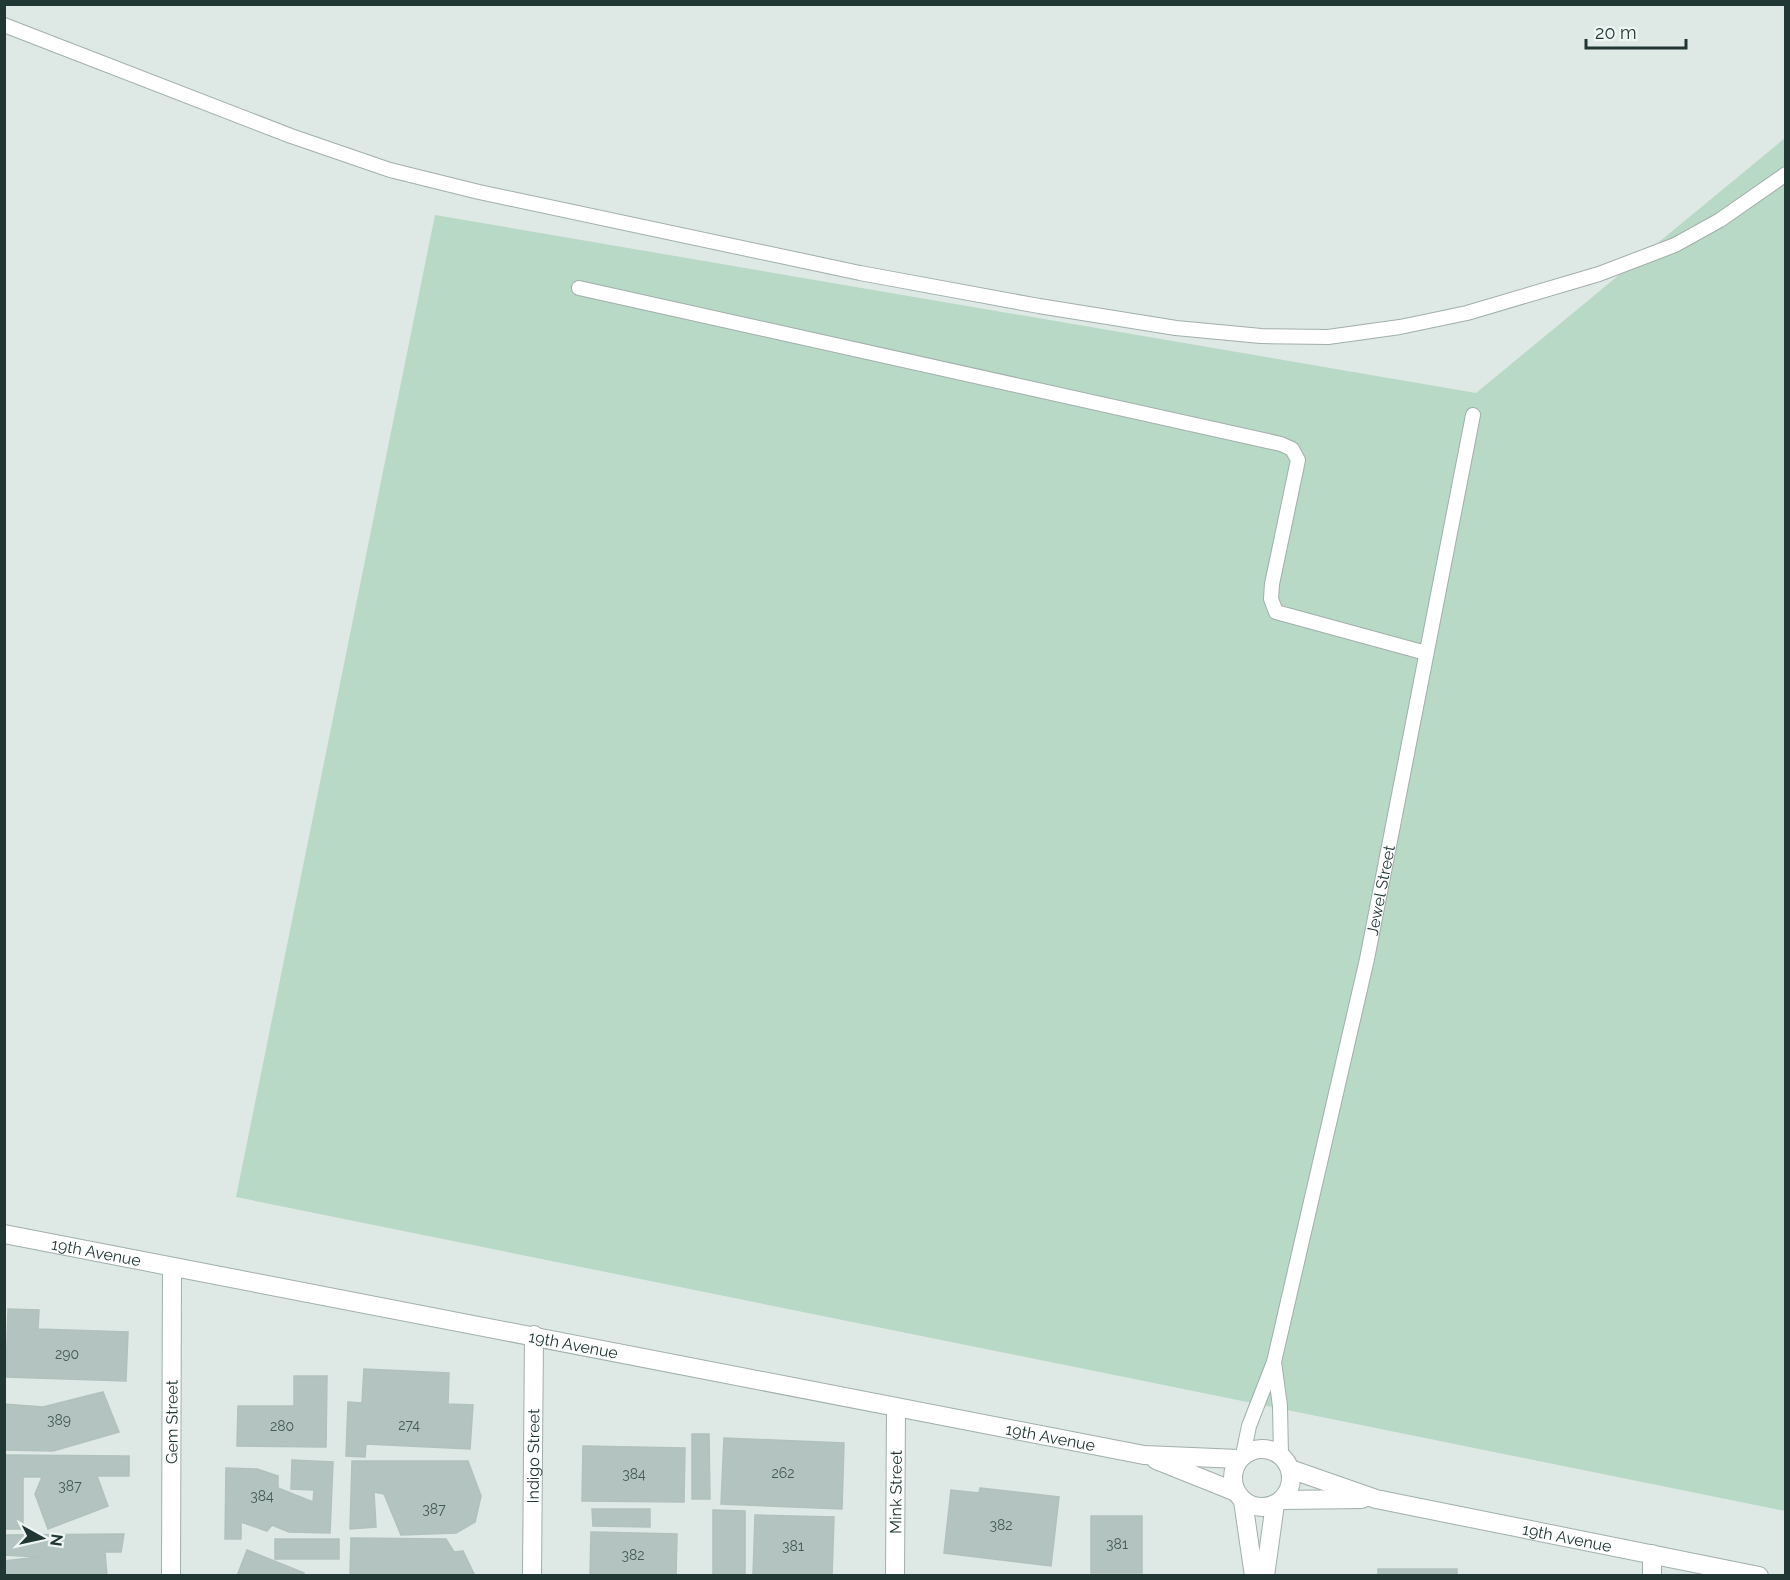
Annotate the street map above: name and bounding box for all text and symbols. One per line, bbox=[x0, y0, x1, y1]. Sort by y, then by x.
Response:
scale bar bbox=[1586, 12, 1686, 50]
text: 20 m bbox=[1595, 22, 1637, 43]
street label: Jewel Street bbox=[1362, 843, 1399, 937]
street label: 19th Avenue bbox=[50, 1234, 143, 1270]
street label: 19th Avenue bbox=[527, 1326, 620, 1362]
house number: 290 bbox=[55, 1346, 79, 1362]
street label: Gem Street bbox=[162, 1379, 181, 1464]
street label: Indigo Street bbox=[523, 1408, 543, 1503]
house number: 389 bbox=[47, 1412, 71, 1428]
house number: 274 bbox=[398, 1417, 420, 1433]
house number: 280 bbox=[270, 1418, 294, 1434]
street label: 19th Avenue bbox=[1004, 1419, 1097, 1455]
street label: Mink Street bbox=[886, 1449, 905, 1534]
house number: 262 bbox=[771, 1465, 795, 1481]
house number: 384 bbox=[622, 1466, 646, 1482]
house number: 387 bbox=[58, 1478, 82, 1494]
house number: 384 bbox=[250, 1488, 274, 1504]
house number: 387 bbox=[422, 1501, 446, 1517]
north arrow bbox=[12, 1508, 72, 1568]
house number: 382 bbox=[989, 1517, 1013, 1533]
street label: 19th Avenue bbox=[1521, 1519, 1613, 1556]
text: N bbox=[46, 1533, 67, 1547]
house number: 381 bbox=[1106, 1536, 1128, 1552]
house number: 381 bbox=[782, 1538, 804, 1554]
house number: 382 bbox=[621, 1547, 645, 1563]

